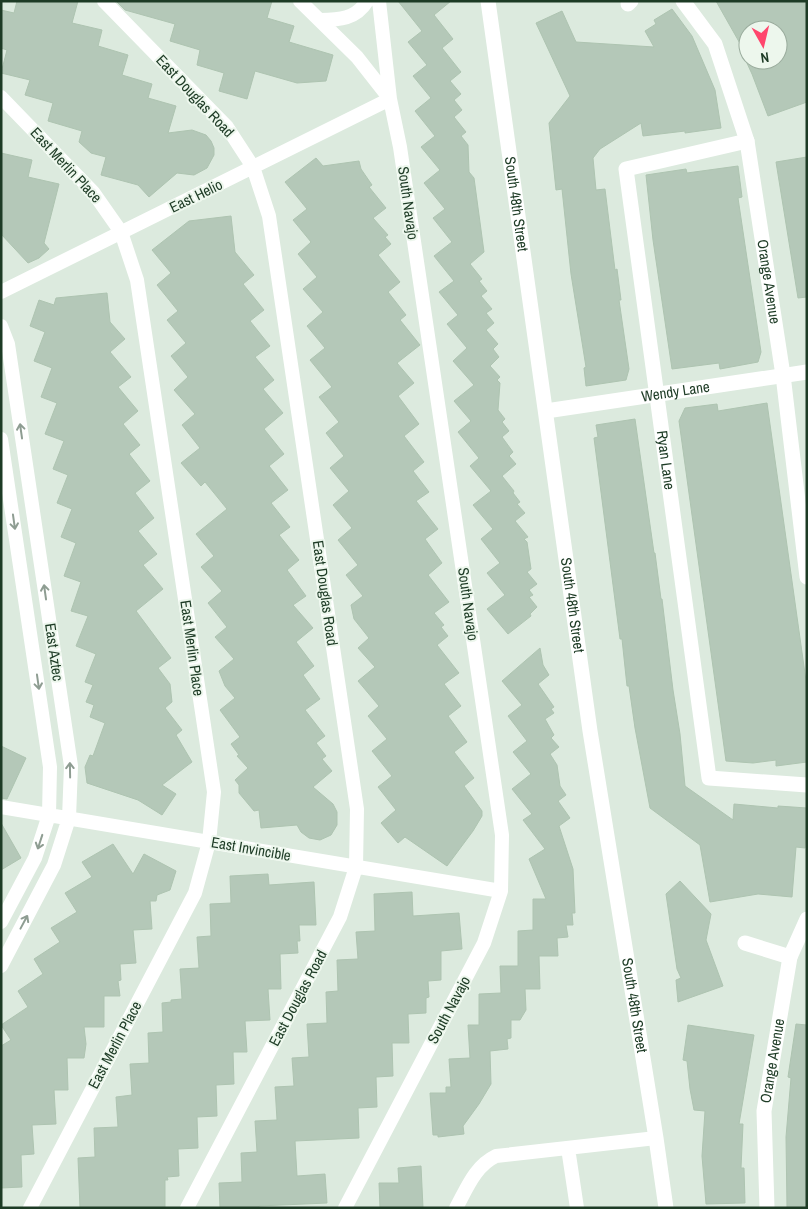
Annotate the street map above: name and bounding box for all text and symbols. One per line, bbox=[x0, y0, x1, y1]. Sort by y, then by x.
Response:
north arrow bbox=[738, 20, 788, 70]
text: N bbox=[759, 48, 770, 67]
street label: East Douglas Road bbox=[152, 50, 239, 142]
street label: East Merlin Place bbox=[26, 122, 107, 207]
street label: South 48th Street bbox=[500, 155, 534, 253]
street label: South Navajo bbox=[393, 165, 424, 241]
street label: East Helio bbox=[166, 174, 226, 217]
street label: Orange Avenue bbox=[752, 238, 786, 325]
street label: Wendy Lane bbox=[640, 376, 711, 407]
one-way arrow bbox=[16, 423, 26, 439]
street label: Ryan Lane bbox=[652, 429, 681, 491]
one-way arrow bbox=[9, 513, 19, 529]
street label: East Douglas Road bbox=[308, 539, 343, 647]
street label: South 48th Street bbox=[556, 556, 590, 655]
street label: South Navajo bbox=[453, 566, 484, 642]
one-way arrow bbox=[40, 584, 50, 600]
street label: East Merlin Place bbox=[175, 599, 210, 697]
street label: East Aztec bbox=[40, 622, 69, 682]
one-way arrow bbox=[33, 674, 43, 690]
one-way arrow bbox=[65, 762, 75, 778]
street label: East Invincible bbox=[210, 831, 293, 866]
one-way arrow bbox=[35, 834, 44, 850]
one-way arrow bbox=[19, 915, 29, 930]
street label: East Douglas Road bbox=[263, 946, 332, 1049]
street label: South 48th Street bbox=[617, 956, 653, 1055]
street label: South Navajo bbox=[422, 972, 475, 1047]
street label: East Merlin Place bbox=[83, 997, 147, 1092]
street label: Orange Avenue bbox=[755, 1017, 789, 1104]

